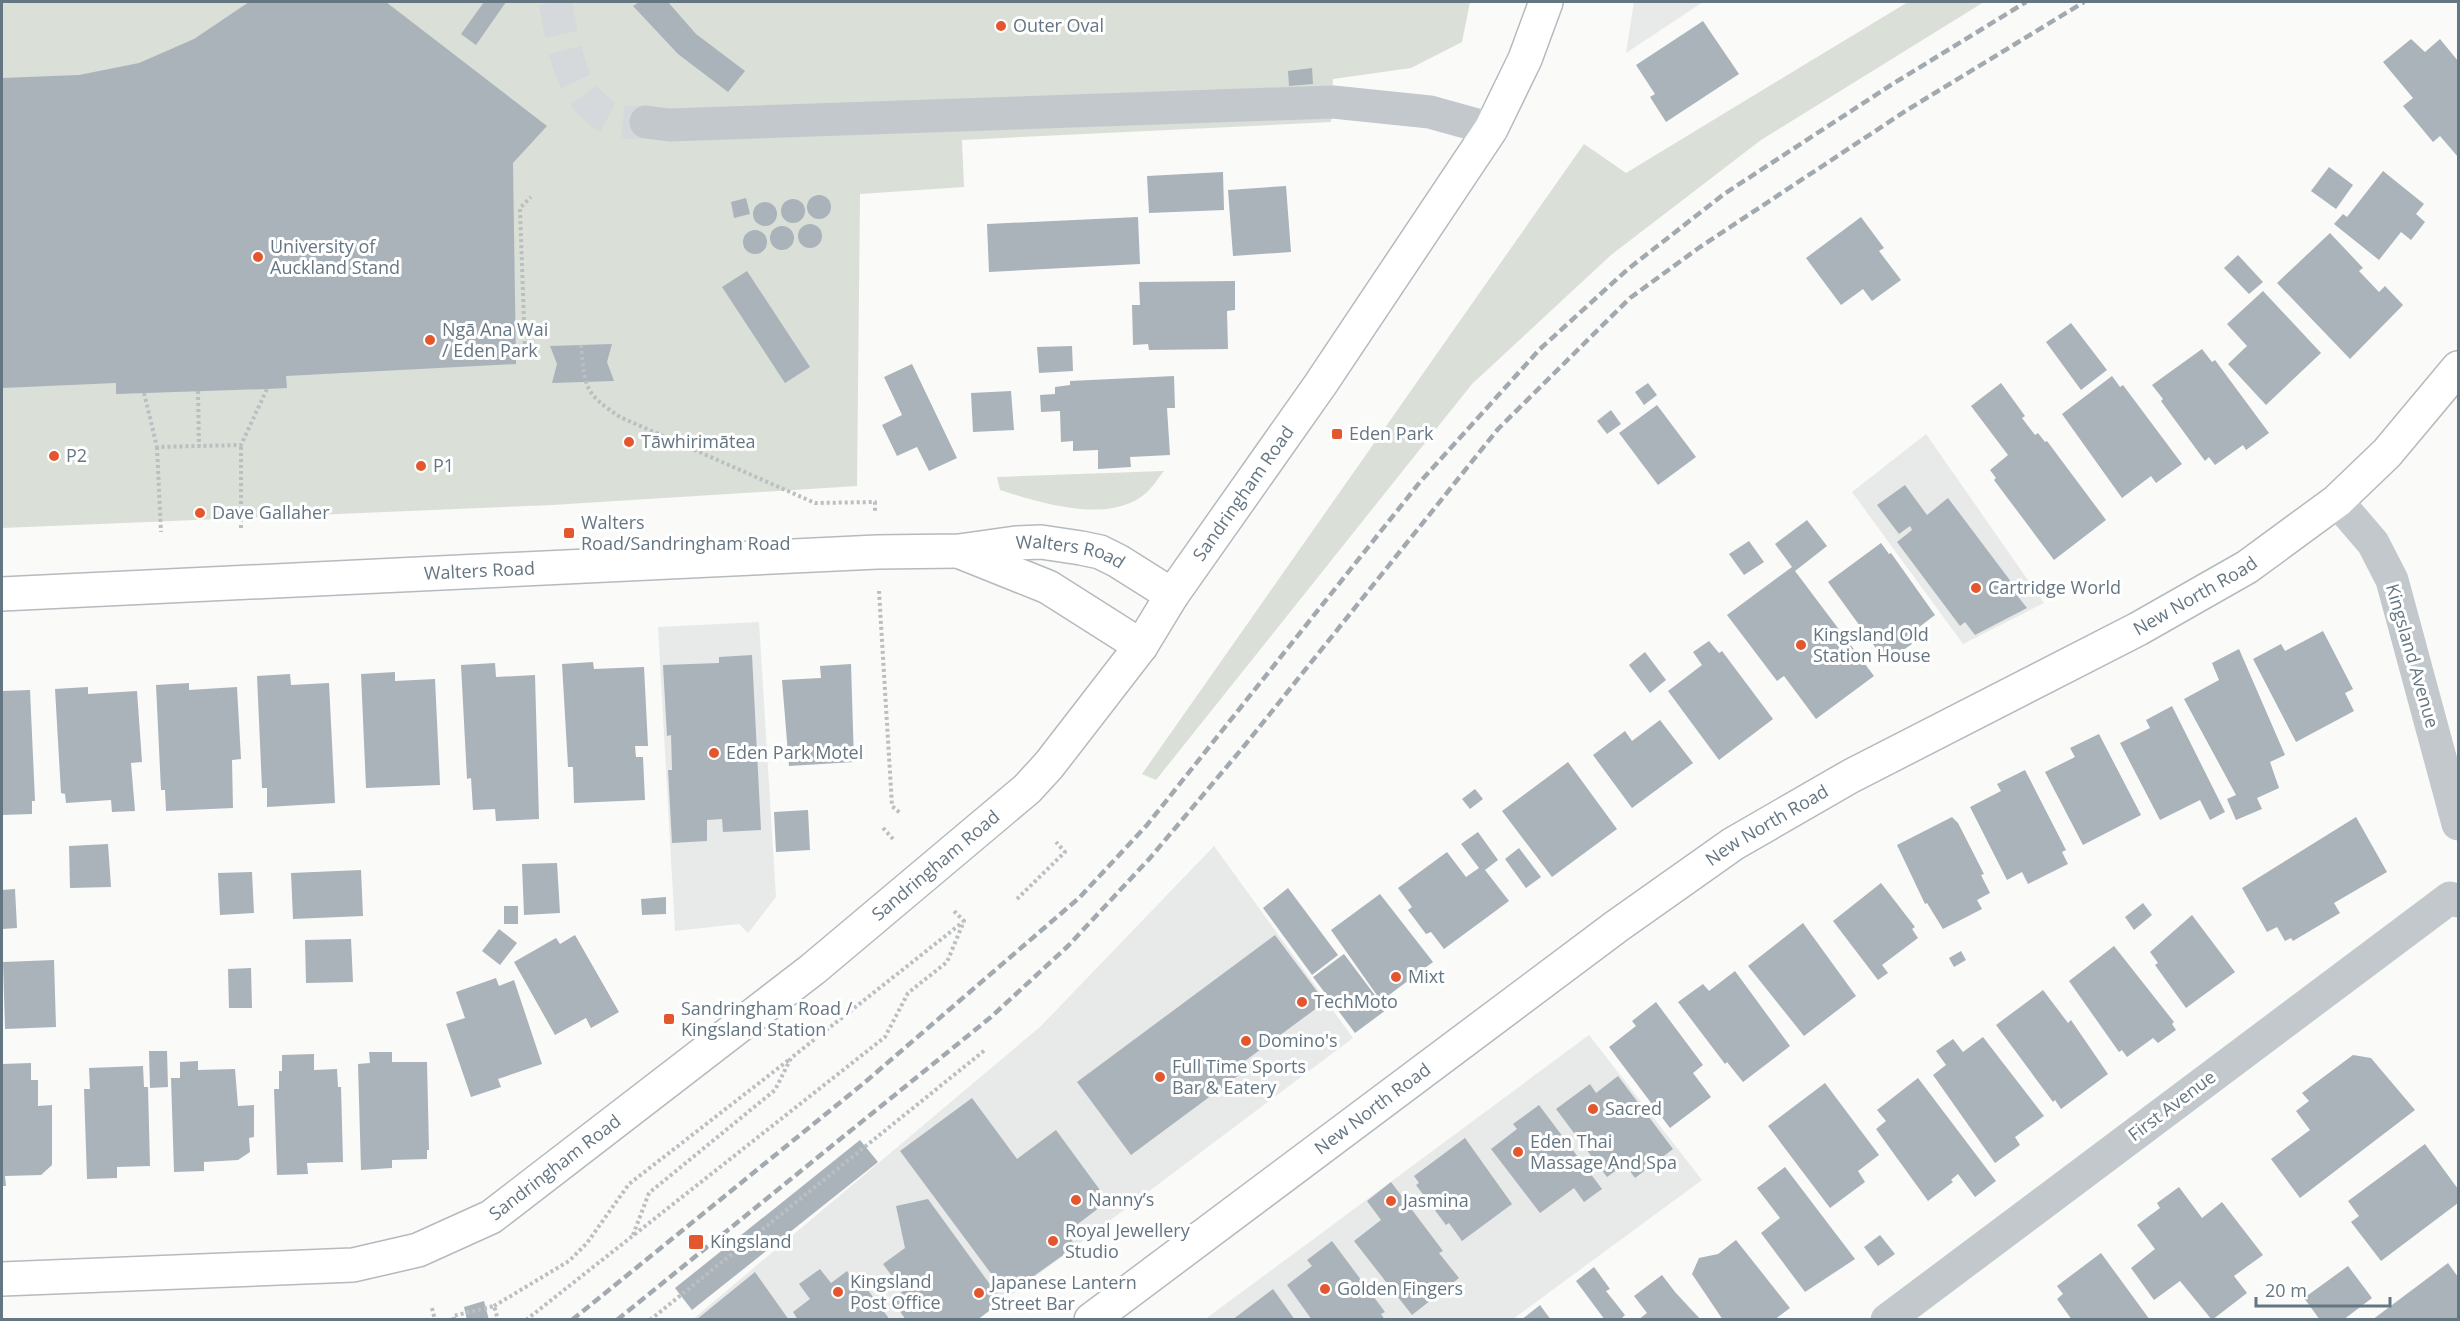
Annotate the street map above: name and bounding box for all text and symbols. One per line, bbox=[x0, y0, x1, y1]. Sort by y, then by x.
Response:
place label: Outer Oval bbox=[1013, 13, 1104, 37]
marker: Outer Oval bbox=[994, 19, 1008, 33]
place label: University of Auckland Stand bbox=[270, 234, 400, 279]
marker: University of Auckland Stand bbox=[251, 250, 265, 264]
place label: Ngā Ana Wai / Eden Park bbox=[442, 317, 548, 362]
marker: Ngā Ana Wai / Eden Park bbox=[423, 333, 437, 347]
street label: Sandringham Road bbox=[1187, 421, 1299, 565]
place label: Eden Park bbox=[1349, 421, 1434, 445]
marker: Eden Park bbox=[1330, 427, 1344, 441]
place label: Tāwhirimātea bbox=[641, 429, 756, 453]
marker: Tāwhirimātea bbox=[622, 435, 636, 449]
place label: P2 bbox=[66, 443, 87, 467]
marker: P2 bbox=[47, 449, 61, 463]
place label: P1 bbox=[433, 453, 454, 477]
marker: P1 bbox=[414, 459, 428, 473]
place label: Dave Gallaher bbox=[212, 500, 330, 524]
marker: Dave Gallaher bbox=[193, 506, 207, 520]
place label: Walters Road/Sandringham Road bbox=[581, 510, 791, 555]
marker: Walters Road/Sandringham Road bbox=[562, 526, 576, 540]
street label: Walters Road bbox=[1015, 529, 1130, 574]
street label: New North Road bbox=[2129, 550, 2262, 640]
street label: Walters Road bbox=[423, 555, 536, 585]
place label: Cartridge World bbox=[1988, 575, 2121, 599]
marker: Cartridge World bbox=[1969, 581, 1983, 595]
street label: Kingsland Avenue bbox=[2381, 581, 2445, 731]
place label: Kingsland Old Station House bbox=[1813, 622, 1931, 667]
marker: Kingsland Old Station House bbox=[1794, 638, 1808, 652]
place label: Eden Park Motel bbox=[726, 740, 863, 764]
marker: Eden Park Motel bbox=[707, 746, 721, 760]
street label: New North Road bbox=[1700, 779, 1832, 871]
street label: Sandringham Road bbox=[866, 804, 1004, 926]
place label: Mixt bbox=[1408, 964, 1445, 988]
marker: Mixt bbox=[1389, 970, 1403, 984]
place label: TechMoto bbox=[1314, 989, 1398, 1013]
marker: TechMoto bbox=[1295, 995, 1309, 1009]
place label: Sandringham Road / Kingsland Station bbox=[681, 996, 853, 1041]
marker: Sandringham Road / Kingsland Station bbox=[662, 1012, 676, 1026]
place label: Domino's bbox=[1258, 1028, 1338, 1052]
marker: Domino's bbox=[1239, 1034, 1253, 1048]
place label: Full Time Sports Bar & Eatery bbox=[1172, 1054, 1306, 1099]
street label: New North Road bbox=[1309, 1057, 1435, 1159]
street label: First Avenue bbox=[2123, 1064, 2220, 1146]
marker: Full Time Sports Bar & Eatery bbox=[1153, 1070, 1167, 1084]
place label: Sacred bbox=[1605, 1096, 1662, 1120]
marker: Sacred bbox=[1586, 1102, 1600, 1116]
street label: Sandringham Road bbox=[484, 1108, 625, 1225]
place label: Eden Thai Massage And Spa bbox=[1530, 1129, 1677, 1174]
marker: Eden Thai Massage And Spa bbox=[1511, 1145, 1525, 1159]
place label: Nanny’s bbox=[1088, 1187, 1154, 1211]
place label: Jasmina bbox=[1401, 1188, 1469, 1212]
marker: Nanny’s bbox=[1069, 1193, 1083, 1207]
marker: Jasmina bbox=[1384, 1194, 1398, 1208]
place label: Royal Jewellery Studio bbox=[1065, 1218, 1191, 1263]
place label: Kingsland bbox=[710, 1229, 792, 1253]
marker: Kingsland bbox=[687, 1233, 705, 1251]
marker: Royal Jewellery Studio bbox=[1046, 1234, 1060, 1248]
place label: Kingsland Post Office bbox=[850, 1269, 941, 1314]
place label: Japanese Lantern Street Bar bbox=[989, 1270, 1137, 1315]
scale bar bbox=[2256, 1270, 2390, 1308]
place label: Golden Fingers bbox=[1337, 1276, 1463, 1300]
text: 20 m bbox=[2265, 1278, 2307, 1302]
marker: Golden Fingers bbox=[1318, 1282, 1332, 1296]
marker: Kingsland Post Office bbox=[831, 1285, 845, 1299]
marker: Japanese Lantern Street Bar bbox=[972, 1286, 986, 1300]

